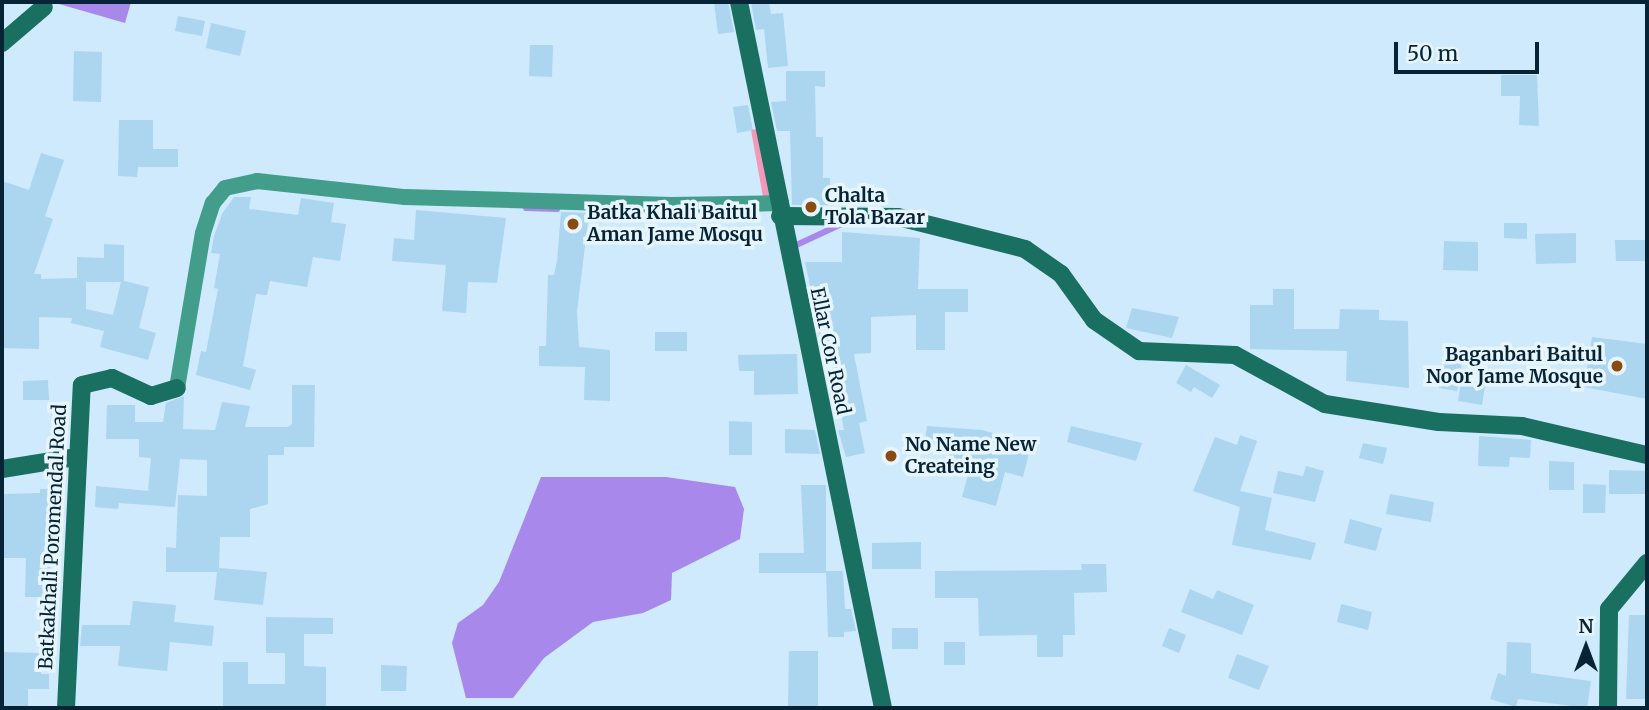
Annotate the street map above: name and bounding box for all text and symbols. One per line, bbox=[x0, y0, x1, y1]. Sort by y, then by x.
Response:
scale bar bbox=[1397, 28, 1542, 72]
text: 50 m bbox=[1407, 40, 1458, 67]
place label: Chalta Tola Bazar bbox=[825, 185, 925, 229]
marker: Chalta Tola Bazar bbox=[803, 199, 819, 215]
place label: Batka Khali Baitul Aman Jame Mosqu bbox=[587, 202, 763, 246]
marker: Batka Khali Baitul Aman Jame Mosqu bbox=[565, 216, 581, 232]
street label: Ellar Cor Road bbox=[805, 285, 855, 417]
place label: Baganbari Baitul Noor Jame Mosque bbox=[1426, 344, 1603, 388]
marker: Baganbari Baitul Noor Jame Mosque bbox=[1609, 358, 1625, 374]
street label: Batkakhali Poromendal Road bbox=[35, 404, 71, 670]
place label: No Name New Createing bbox=[905, 434, 1036, 478]
marker: No Name New Createing bbox=[883, 448, 899, 464]
north arrow bbox=[1551, 612, 1621, 682]
text: N bbox=[1578, 614, 1594, 638]

